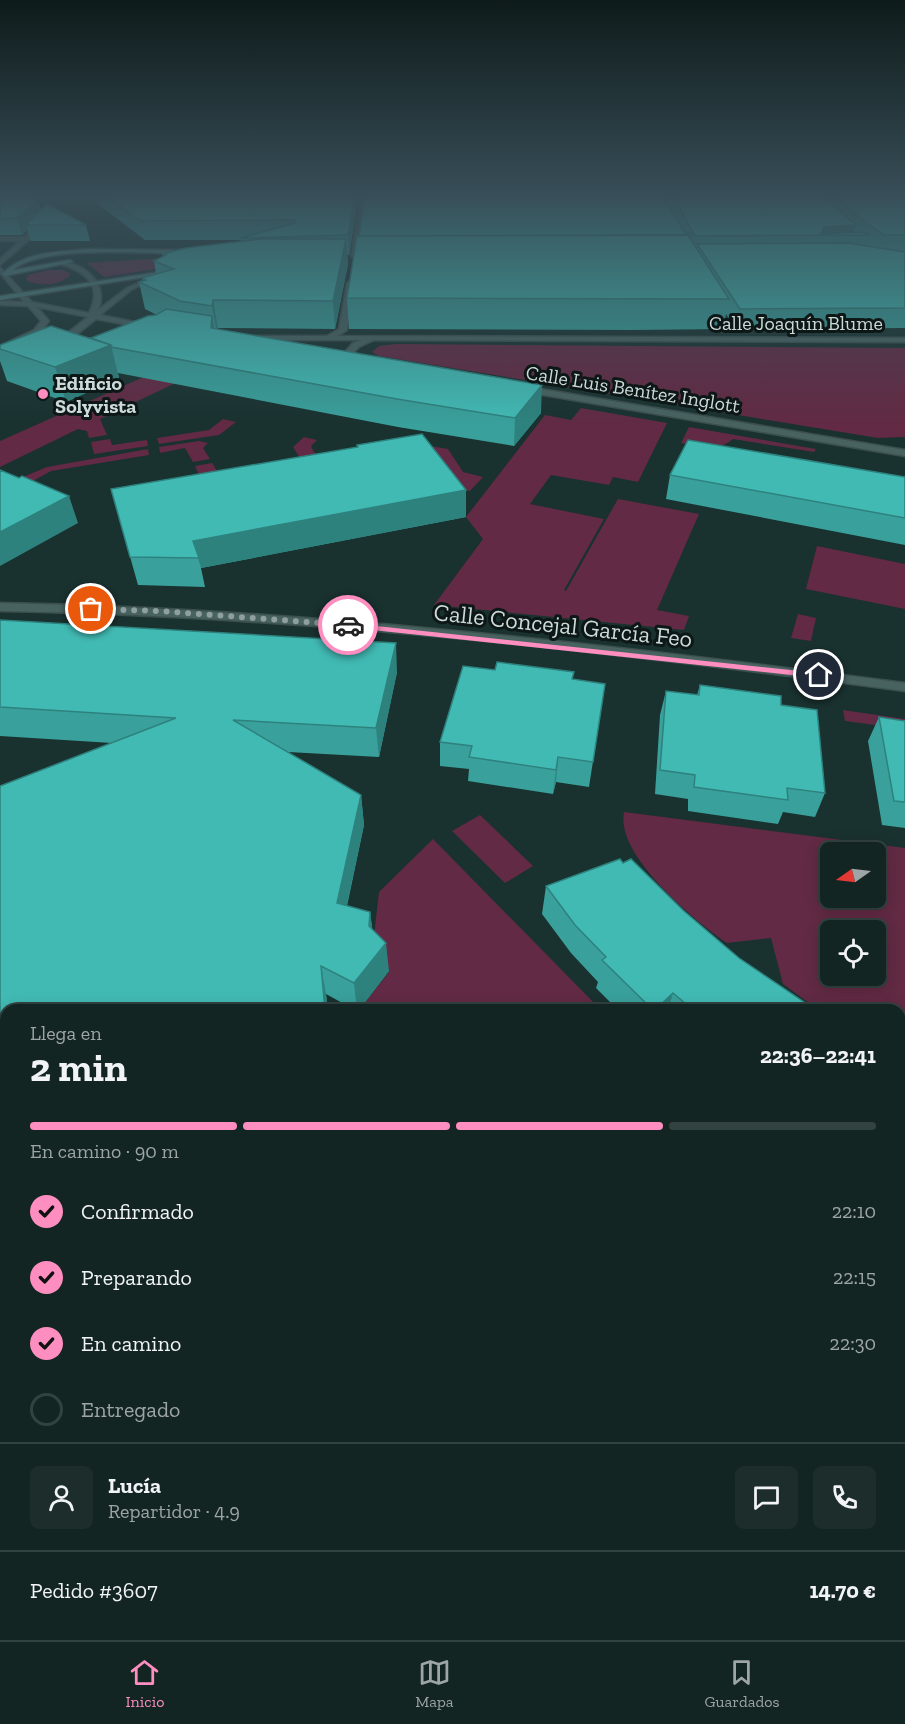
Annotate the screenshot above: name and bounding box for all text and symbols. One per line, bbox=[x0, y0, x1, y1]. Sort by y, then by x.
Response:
street label: Calle Joaquín Blume bbox=[709, 311, 883, 335]
street label: Calle Luis Benítez Inglott bbox=[524, 360, 742, 418]
place label: Edificio Solyvista bbox=[55, 371, 136, 418]
marker: Edificio Solyvista bbox=[36, 387, 50, 401]
pin bbox=[65, 583, 116, 634]
icon: bag bbox=[74, 592, 107, 625]
courier bbox=[318, 595, 378, 655]
street label: Calle Concejal García Feo bbox=[432, 597, 694, 653]
icon: car bbox=[332, 609, 365, 642]
pin bbox=[793, 649, 844, 700]
icon: home bbox=[802, 658, 835, 691]
north arrow bbox=[820, 842, 886, 908]
map controls bbox=[820, 842, 886, 986]
button: locate bbox=[820, 920, 886, 986]
text: Llega en bbox=[30, 1021, 102, 1045]
text: 22:36–22:41 bbox=[760, 1042, 876, 1069]
text: 2 min bbox=[30, 1044, 127, 1091]
text: En camino · 90 m bbox=[30, 1139, 179, 1163]
icon: check bbox=[30, 1195, 63, 1228]
text: Confirmado bbox=[81, 1198, 194, 1225]
text: 22:10 bbox=[832, 1199, 876, 1223]
icon: check bbox=[30, 1261, 63, 1294]
text: Preparando bbox=[81, 1264, 192, 1291]
text: 22:15 bbox=[833, 1265, 876, 1289]
icon: check bbox=[30, 1327, 63, 1360]
text: En camino bbox=[81, 1330, 181, 1357]
text: 22:30 bbox=[830, 1331, 876, 1355]
text: Entregado bbox=[81, 1396, 180, 1423]
button: person bbox=[30, 1466, 93, 1529]
button: chat bbox=[735, 1466, 798, 1529]
button: phone bbox=[813, 1466, 876, 1529]
text: Lucía bbox=[108, 1472, 161, 1499]
text: Repartidor · 4.9 bbox=[108, 1499, 240, 1523]
text: Pedido #3607 bbox=[30, 1577, 158, 1604]
text: 14.70 € bbox=[809, 1577, 876, 1604]
tab: Inicio bbox=[125, 1656, 164, 1711]
tab: Mapa bbox=[415, 1656, 454, 1711]
tab: Guardados bbox=[704, 1656, 779, 1711]

